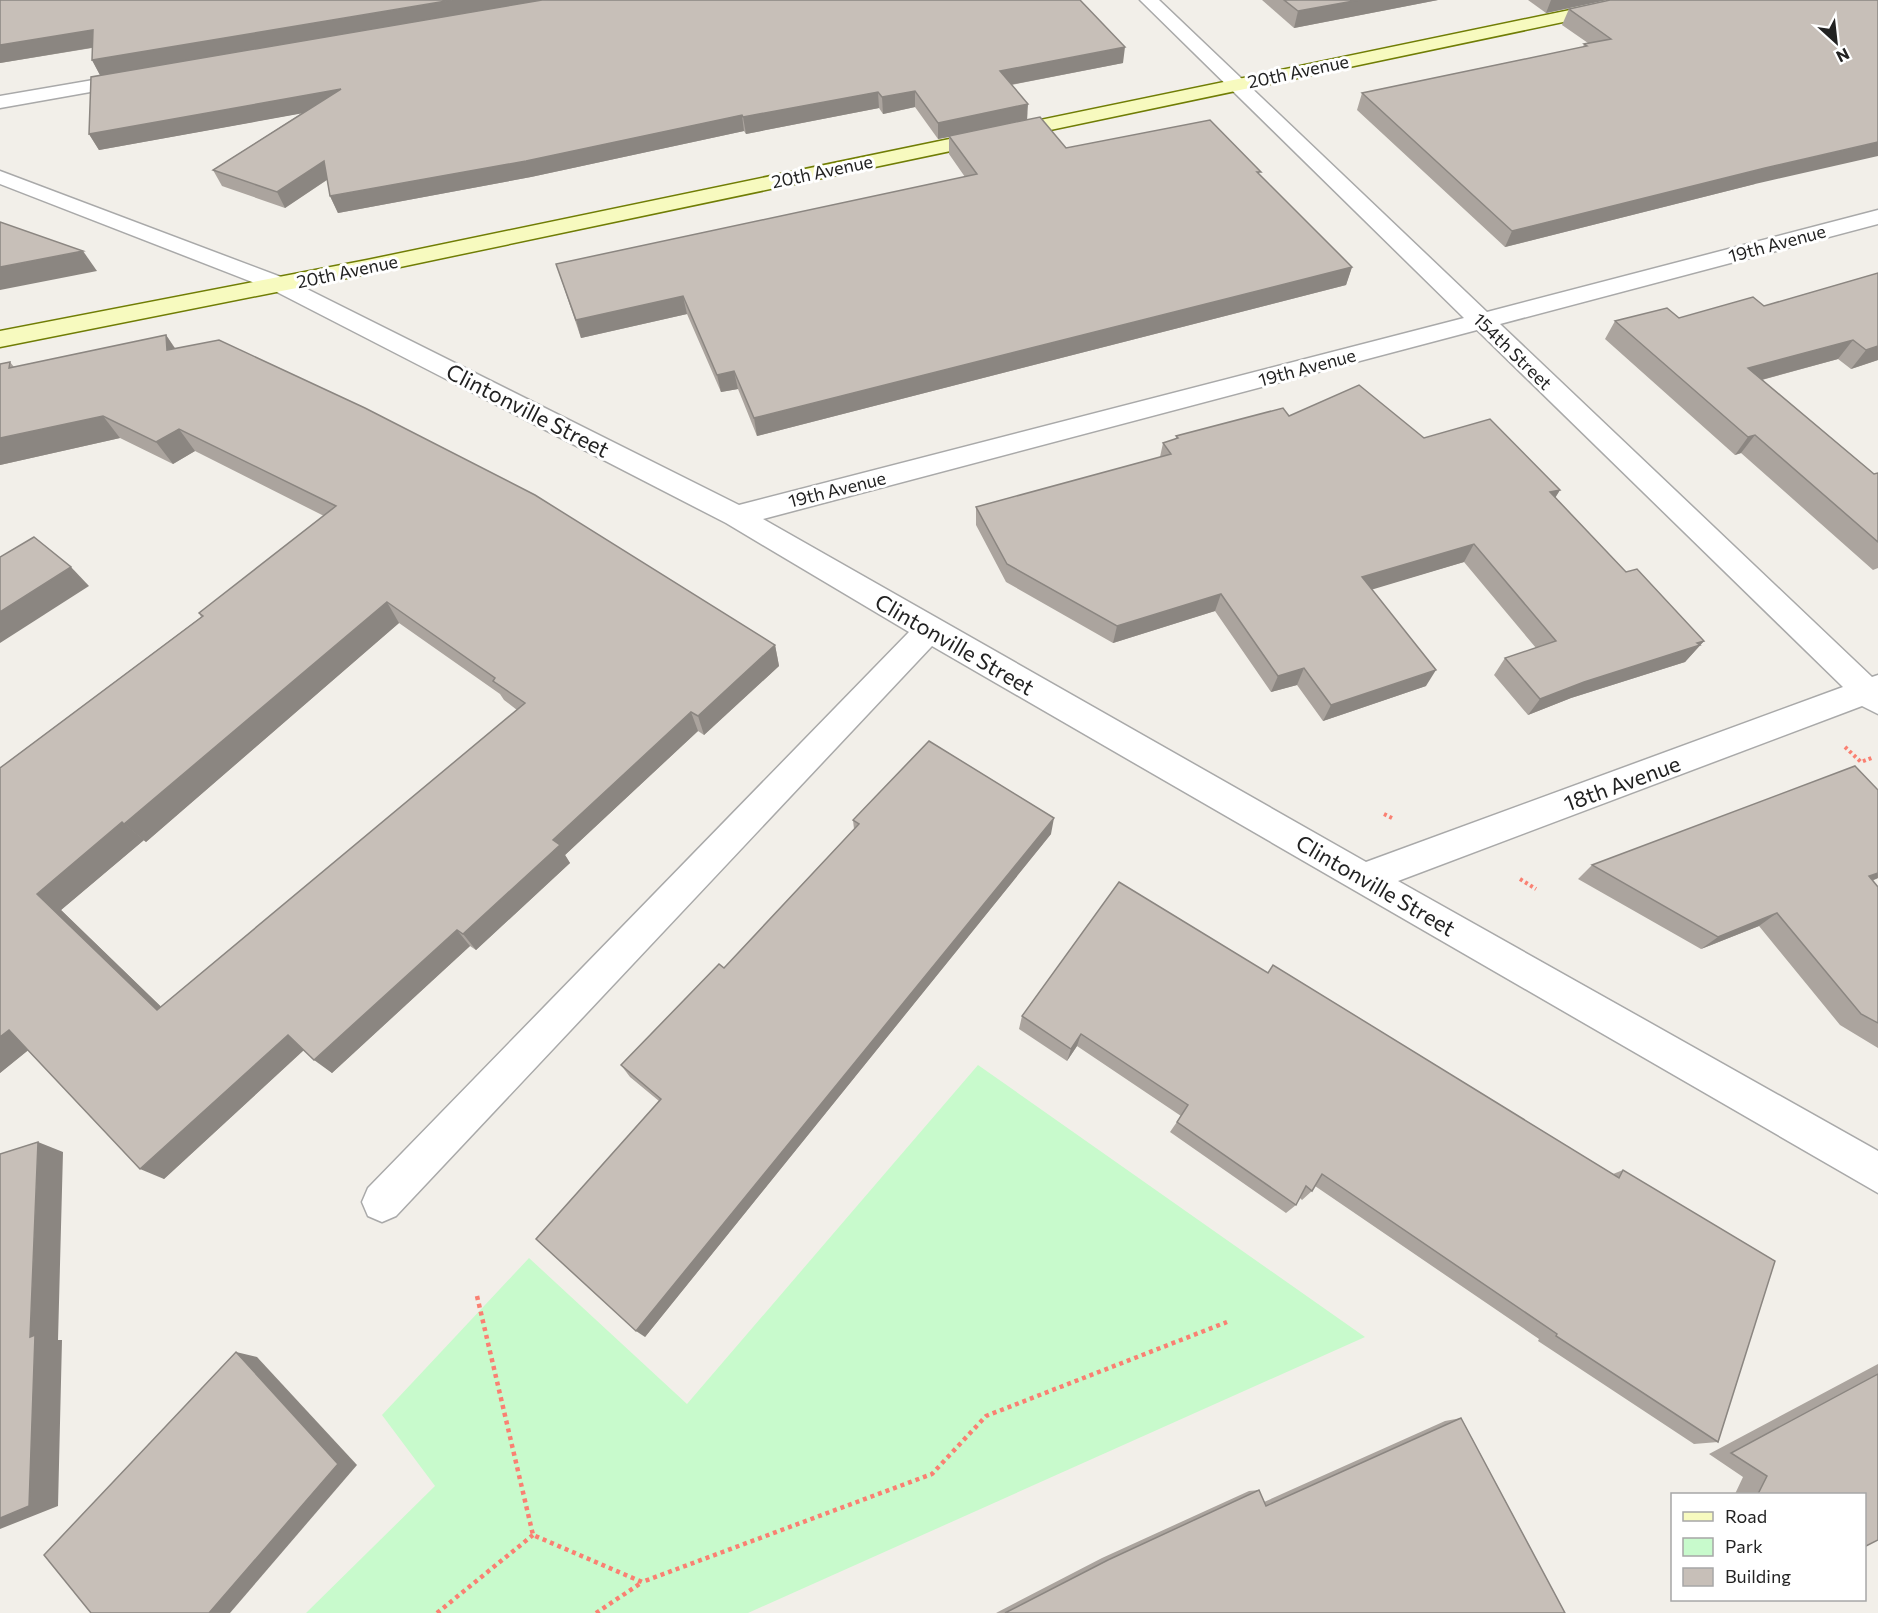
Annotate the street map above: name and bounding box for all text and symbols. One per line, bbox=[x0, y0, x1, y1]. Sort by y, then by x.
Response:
north arrow bbox=[1806, 12, 1866, 72]
text: N bbox=[1833, 45, 1853, 67]
street label: 20th Avenue bbox=[1245, 50, 1351, 92]
street label: 20th Avenue bbox=[769, 150, 875, 192]
street label: 19th Avenue bbox=[1726, 219, 1828, 267]
street label: 20th Avenue bbox=[294, 250, 400, 292]
street label: 154th Street bbox=[1469, 308, 1557, 394]
street label: 19th Avenue bbox=[1256, 343, 1358, 391]
street label: Clintonville Street bbox=[442, 357, 614, 463]
street label: 19th Avenue bbox=[786, 466, 888, 512]
street label: Clintonville Street bbox=[871, 587, 1039, 701]
street label: 18th Avenue bbox=[1560, 749, 1684, 817]
street label: Clintonville Street bbox=[1292, 828, 1460, 942]
legend bbox=[1671, 1493, 1866, 1601]
text: Road bbox=[1725, 1505, 1767, 1527]
text: Park bbox=[1725, 1535, 1763, 1557]
text: Building bbox=[1725, 1565, 1791, 1587]

